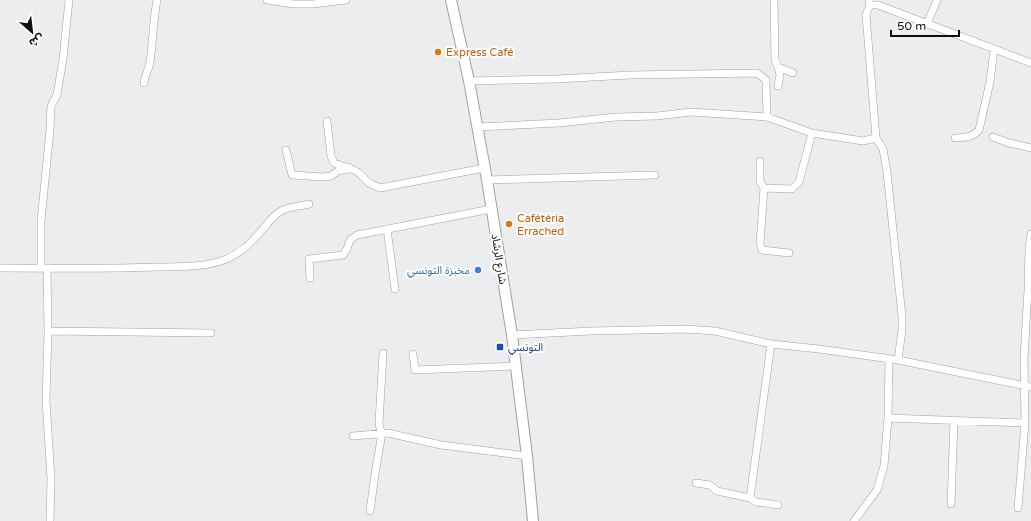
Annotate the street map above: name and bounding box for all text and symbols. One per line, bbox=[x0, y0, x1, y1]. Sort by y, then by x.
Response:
north arrow bbox=[12, 12, 52, 52]
scale bar bbox=[891, 12, 959, 38]
text: 50 m bbox=[897, 19, 926, 33]
text: ش bbox=[27, 31, 46, 50]
place label: Express Café bbox=[446, 46, 513, 59]
marker: Express Café bbox=[433, 47, 443, 57]
place label: Cafétéria Errached bbox=[517, 212, 564, 238]
marker: Cafétéria Errached bbox=[504, 219, 514, 229]
street label: شارع الرشاد bbox=[488, 233, 509, 286]
place label: مخبزة التونسي bbox=[407, 264, 470, 279]
marker: مخبزة التونسي bbox=[473, 265, 483, 275]
place label: التونسي bbox=[508, 341, 543, 356]
marker: التونسي bbox=[495, 342, 505, 352]

